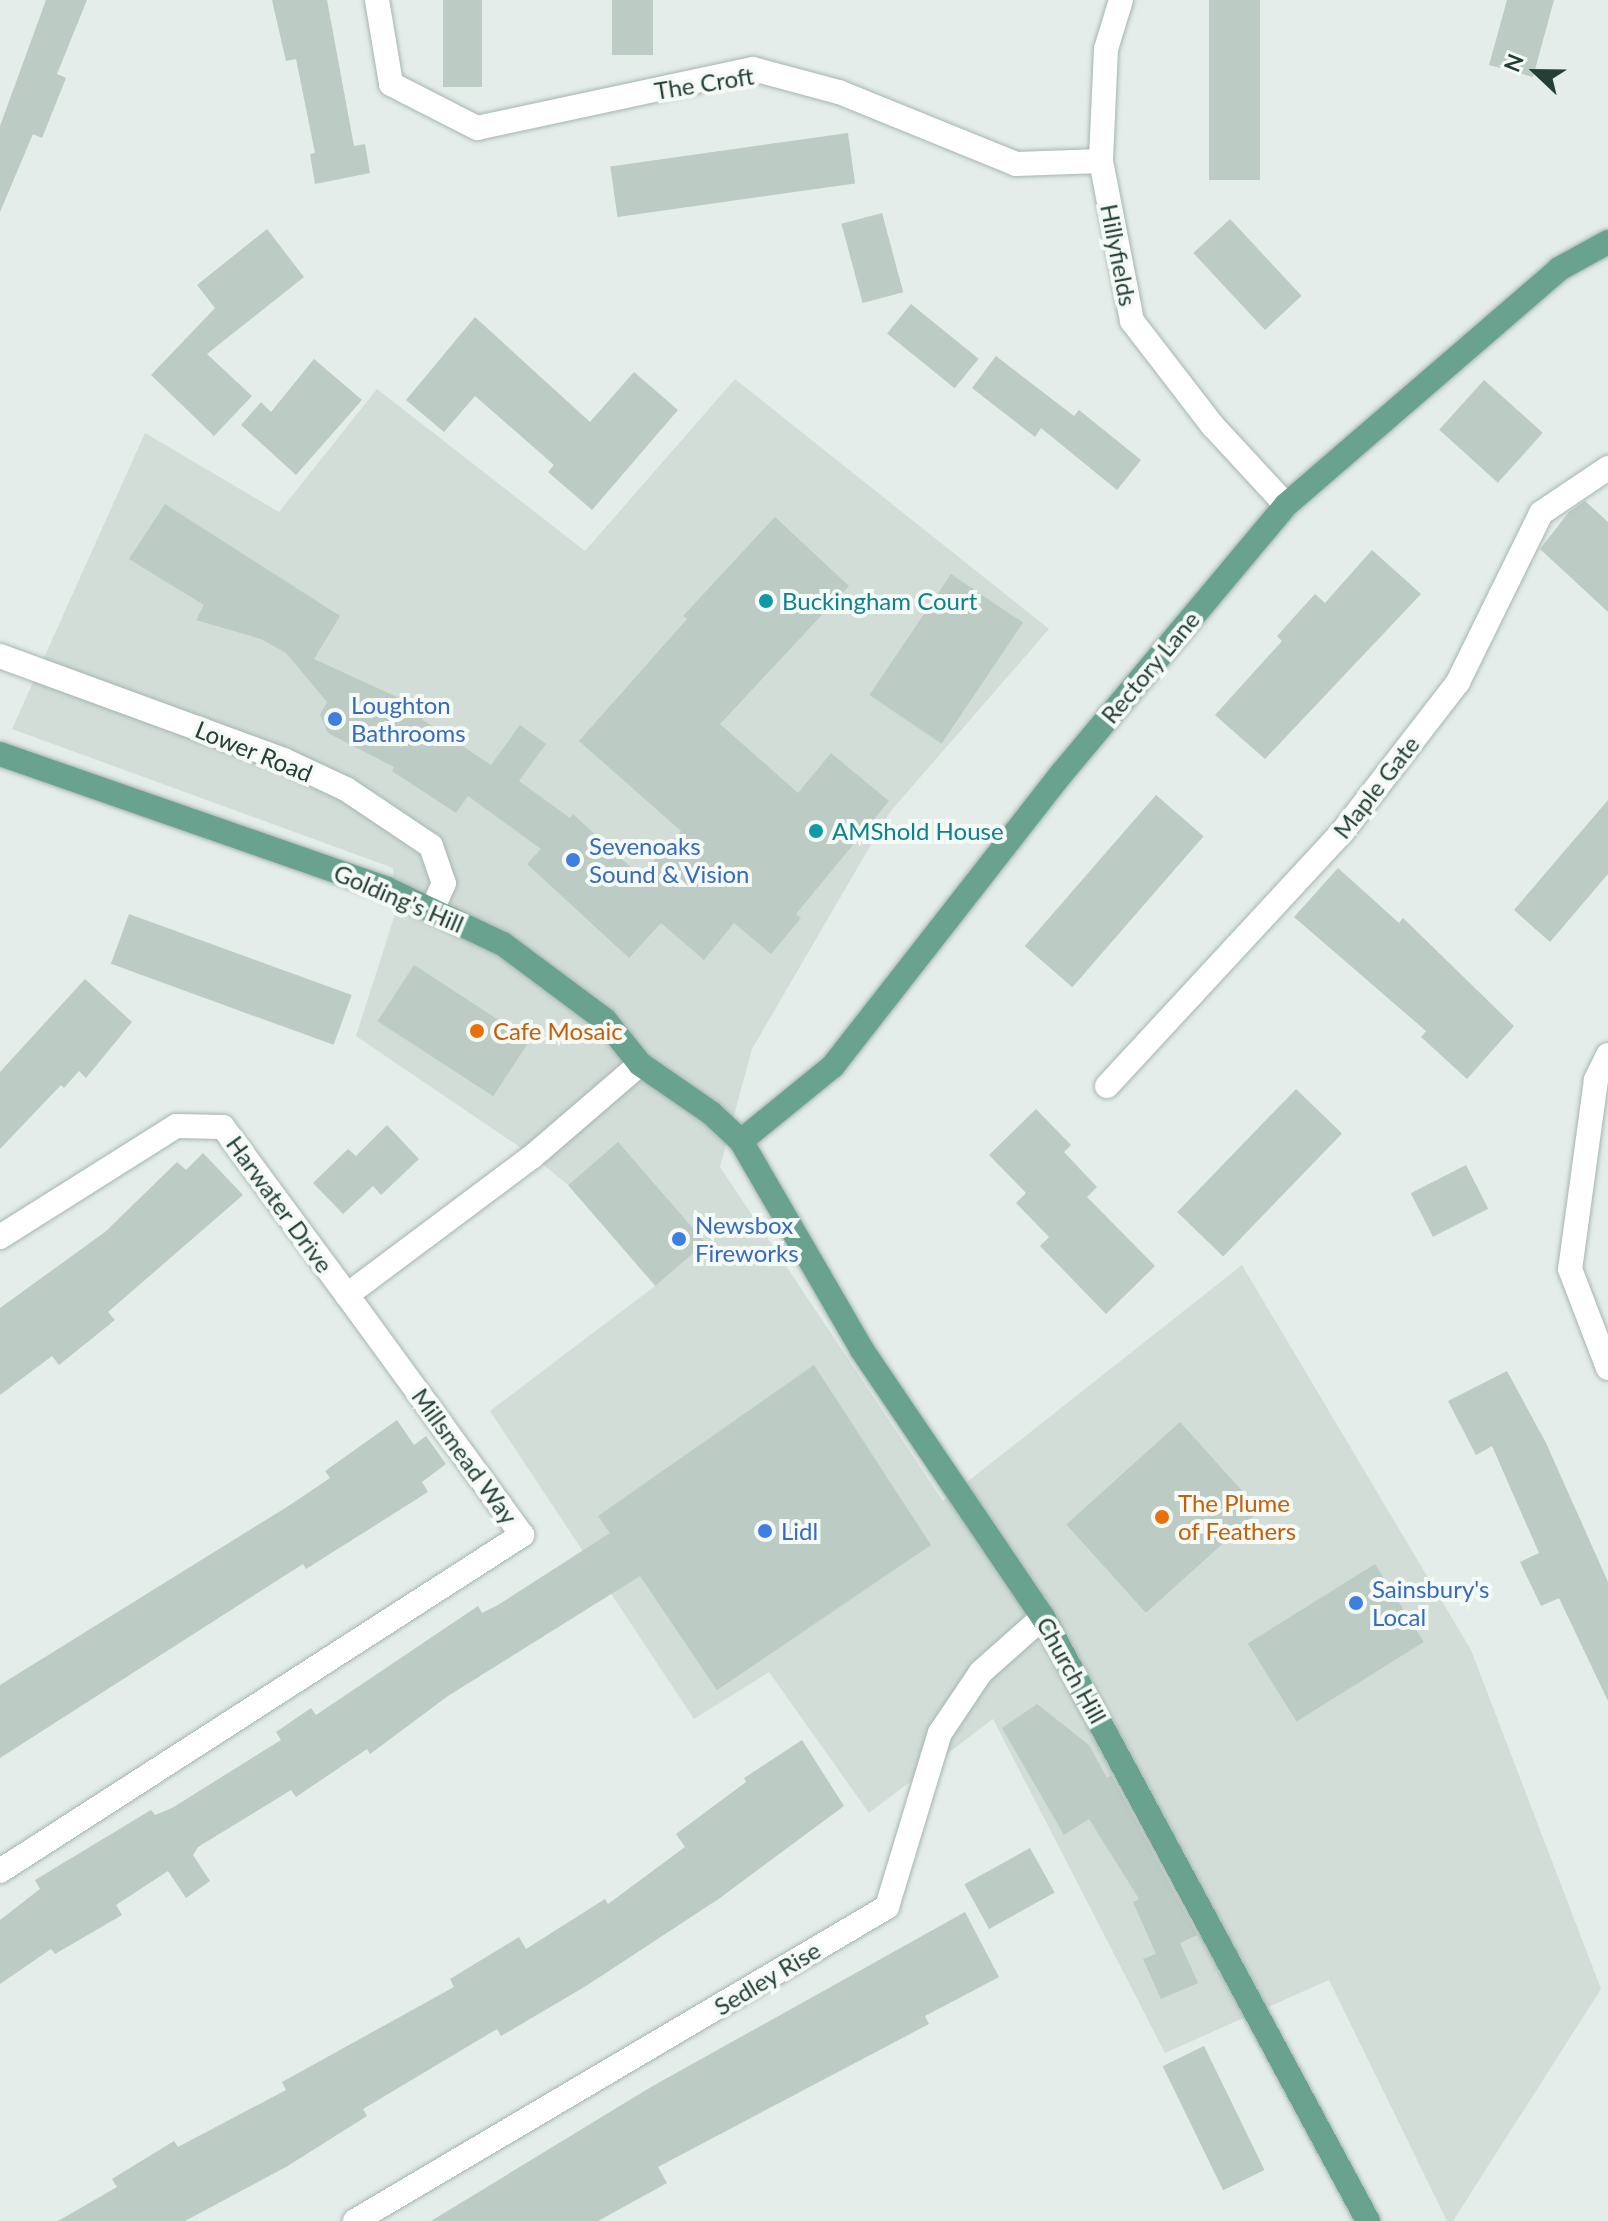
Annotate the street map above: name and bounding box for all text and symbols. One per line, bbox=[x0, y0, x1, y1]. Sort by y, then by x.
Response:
north arrow bbox=[1496, 32, 1576, 112]
text: N bbox=[1498, 50, 1529, 76]
street label: The Croft bbox=[652, 61, 756, 105]
street label: Hillyfields bbox=[1095, 201, 1143, 309]
place label: Buckingham Court bbox=[782, 587, 977, 615]
marker: Buckingham Court bbox=[757, 592, 775, 610]
street label: Rectory Lane bbox=[1095, 605, 1205, 729]
place label: Loughton Bathrooms bbox=[351, 691, 466, 747]
marker: Loughton Bathrooms bbox=[326, 710, 344, 728]
street label: Lower Road bbox=[191, 714, 317, 788]
street label: Maple Gate bbox=[1327, 730, 1425, 844]
place label: AMShold House bbox=[832, 817, 1004, 845]
marker: AMShold House bbox=[807, 822, 825, 840]
place label: Sevenoaks Sound & Vision bbox=[589, 832, 750, 888]
marker: Sevenoaks Sound & Vision bbox=[564, 851, 582, 869]
street label: Golding's Hill bbox=[330, 858, 468, 938]
place label: Cafe Mosaic bbox=[493, 1017, 623, 1045]
marker: Cafe Mosaic bbox=[468, 1022, 486, 1040]
street label: Harwater Drive bbox=[221, 1130, 339, 1278]
place label: Newsbox Fireworks bbox=[695, 1211, 799, 1267]
marker: Newsbox Fireworks bbox=[670, 1230, 688, 1248]
street label: Millsmead Way bbox=[406, 1382, 524, 1530]
place label: The Plume of Feathers bbox=[1178, 1489, 1297, 1545]
marker: The Plume of Feathers bbox=[1153, 1508, 1171, 1526]
place label: Lidl bbox=[781, 1517, 818, 1545]
marker: Lidl bbox=[756, 1522, 774, 1540]
place label: Sainsbury's Local bbox=[1372, 1575, 1489, 1631]
marker: Sainsbury's Local bbox=[1347, 1594, 1365, 1612]
street label: Church Hill bbox=[1031, 1612, 1113, 1728]
street label: Sedley Rise bbox=[708, 1935, 826, 2021]

